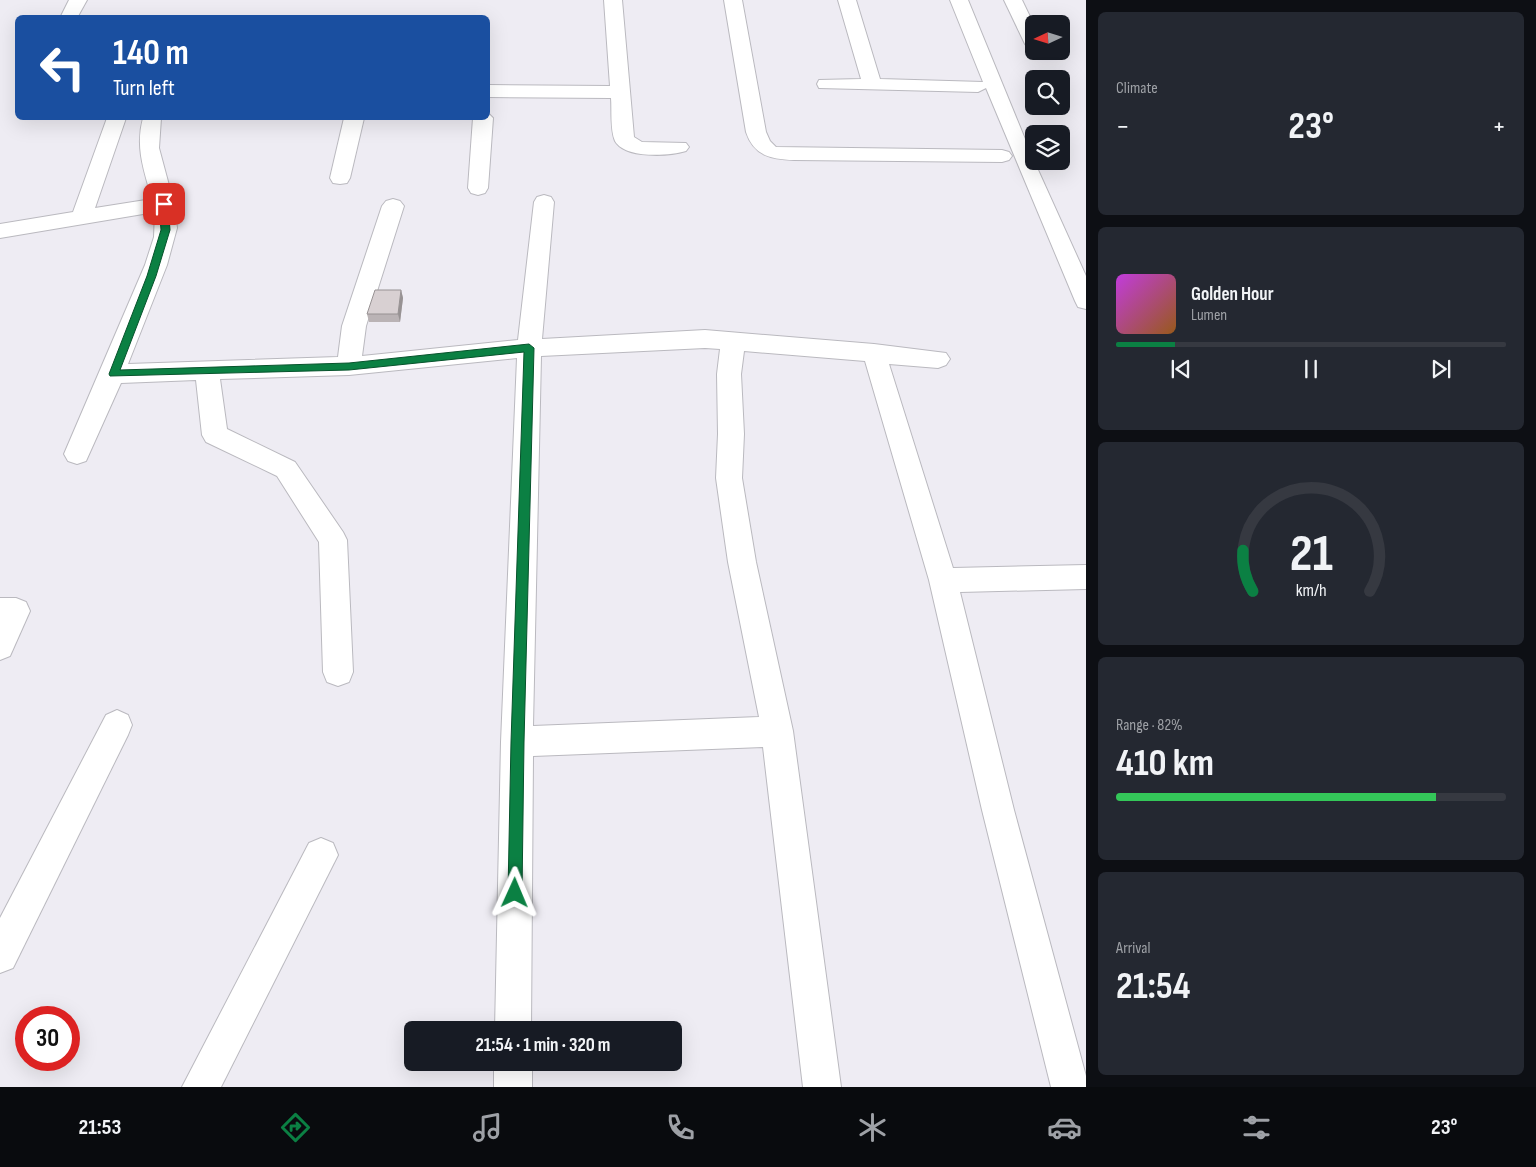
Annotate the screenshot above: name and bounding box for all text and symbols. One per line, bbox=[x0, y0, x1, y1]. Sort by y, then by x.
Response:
north arrow bbox=[1025, 15, 1070, 60]
map controls bbox=[1025, 15, 1070, 170]
text: 140 m bbox=[113, 32, 189, 75]
icon: left bbox=[30, 35, 95, 100]
button: search bbox=[1025, 70, 1070, 115]
text: Turn left bbox=[113, 75, 175, 102]
text: Climate bbox=[1116, 79, 1158, 98]
text: 23° bbox=[1288, 104, 1334, 149]
text: − bbox=[1116, 110, 1130, 143]
text: + bbox=[1492, 110, 1506, 143]
button: layers bbox=[1025, 125, 1070, 170]
pin bbox=[143, 183, 185, 225]
icon: arrive bbox=[150, 190, 178, 218]
text: Golden Hour bbox=[1191, 283, 1274, 306]
text: Lumen bbox=[1191, 306, 1227, 325]
icon: previous bbox=[1167, 355, 1195, 383]
icon: pause bbox=[1297, 355, 1325, 383]
icon: next bbox=[1427, 355, 1455, 383]
text: 21 bbox=[1289, 523, 1333, 586]
text: km/h bbox=[1296, 580, 1326, 601]
text: Range · 82% bbox=[1116, 716, 1183, 735]
text: 410 km bbox=[1116, 741, 1214, 786]
position arrow bbox=[488, 866, 540, 918]
text: Arrival bbox=[1116, 939, 1150, 958]
text: 21:54 bbox=[1116, 964, 1190, 1009]
speed limit sign: 30 bbox=[15, 1006, 80, 1071]
text: 21:54 · 1 min · 320 m bbox=[476, 1034, 610, 1057]
icon: directions bbox=[278, 1110, 313, 1145]
icon: music bbox=[470, 1110, 505, 1145]
icon: phone bbox=[663, 1110, 698, 1145]
icon: climate bbox=[855, 1110, 890, 1145]
icon: car bbox=[1047, 1110, 1082, 1145]
icon: filters bbox=[1239, 1110, 1274, 1145]
text: 21:53 bbox=[79, 1114, 121, 1141]
text: 23° bbox=[1431, 1114, 1457, 1141]

